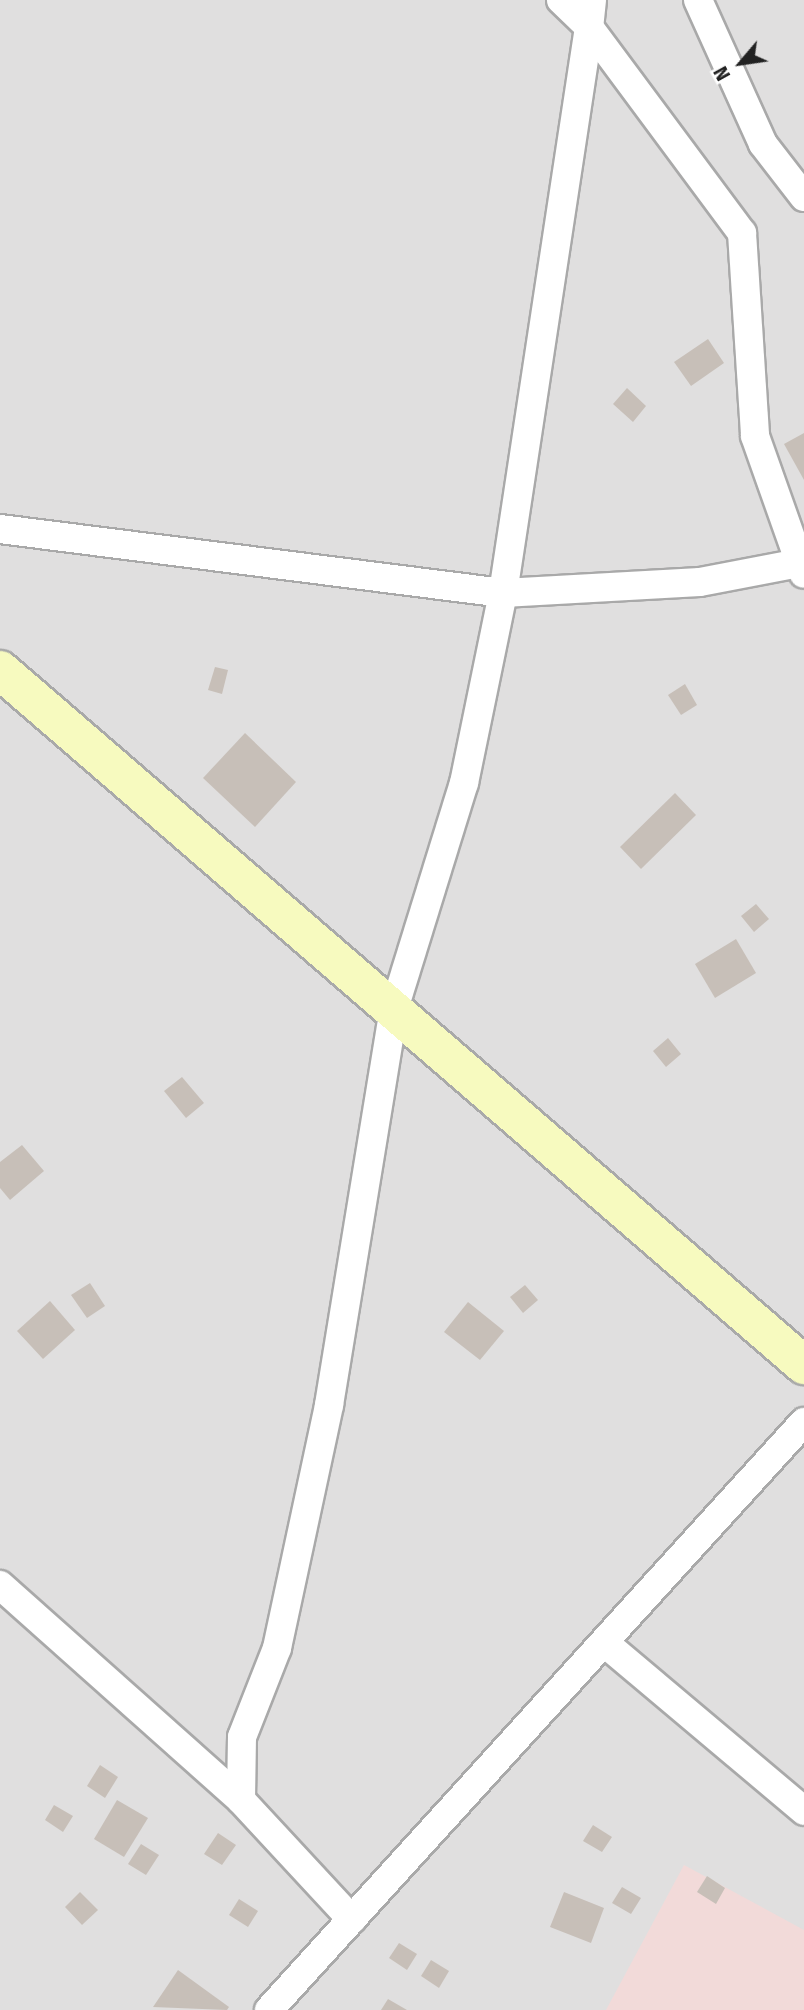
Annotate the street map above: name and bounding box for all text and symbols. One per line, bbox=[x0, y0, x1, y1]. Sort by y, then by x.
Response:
north arrow bbox=[706, 28, 776, 98]
text: N bbox=[709, 62, 735, 85]

